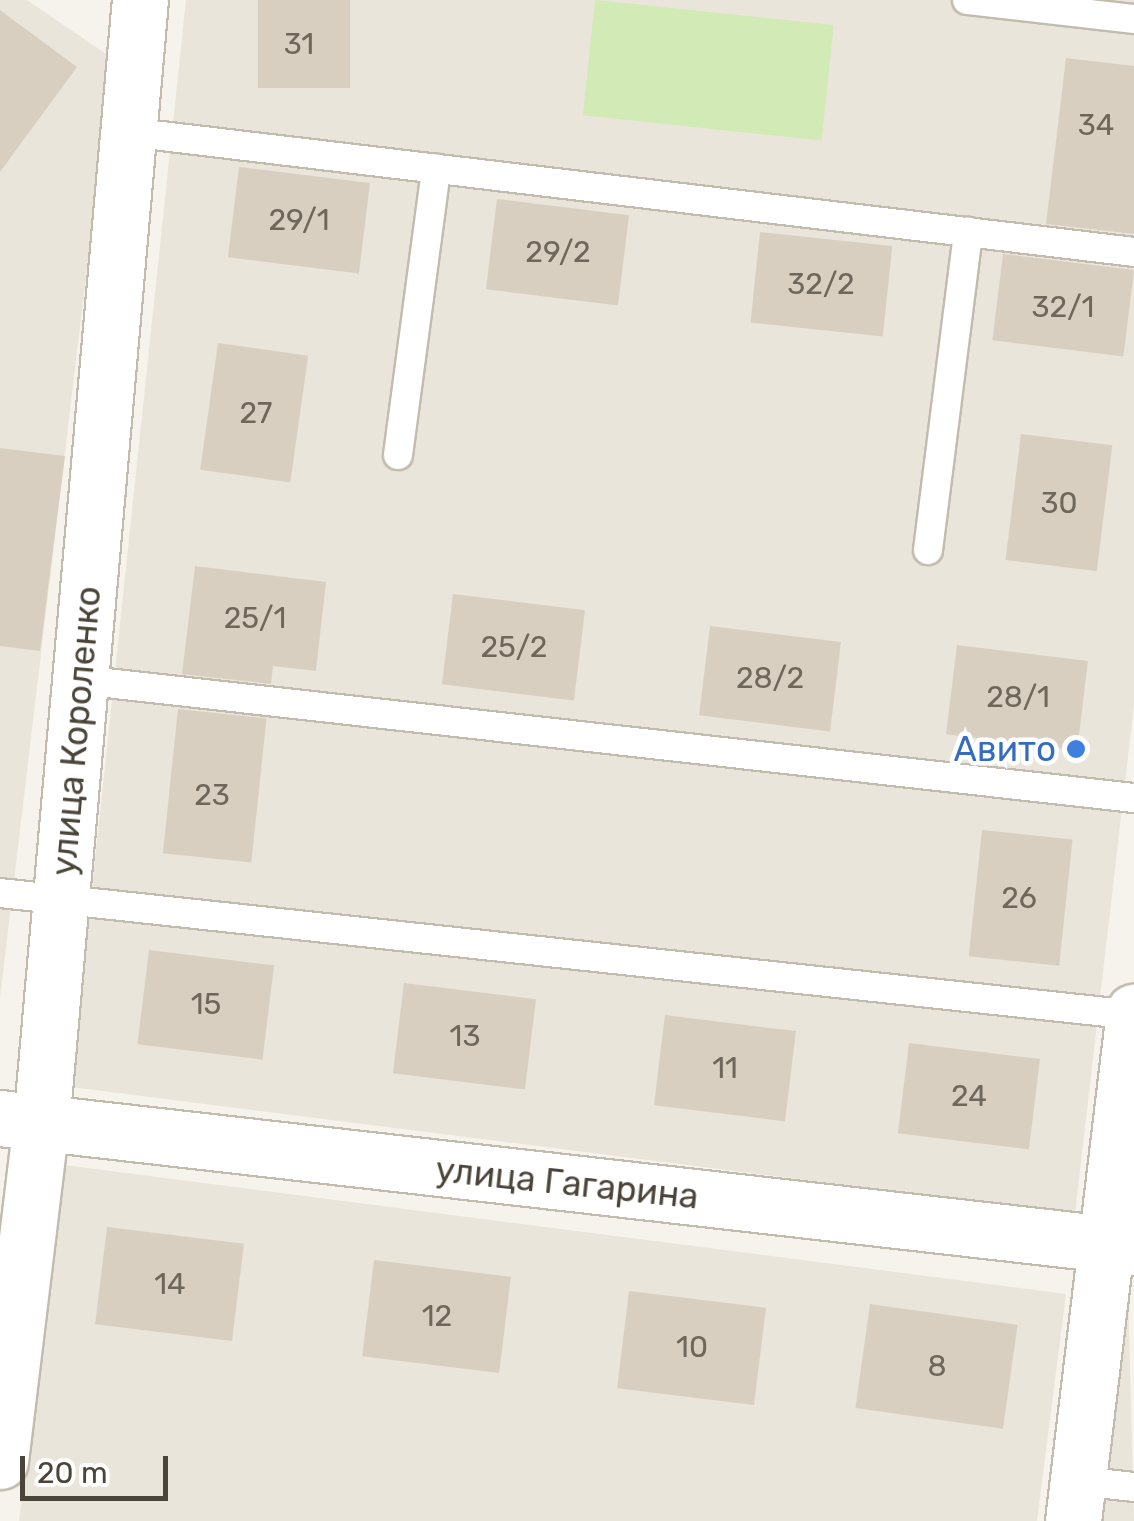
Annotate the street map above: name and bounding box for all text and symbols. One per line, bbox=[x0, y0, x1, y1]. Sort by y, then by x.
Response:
house number: 31 bbox=[284, 26, 314, 62]
house number: 34 bbox=[1078, 107, 1114, 143]
house number: 29/1 bbox=[269, 202, 329, 238]
house number: 29/2 bbox=[525, 234, 591, 270]
house number: 32/2 bbox=[787, 266, 855, 302]
house number: 32/1 bbox=[1032, 289, 1094, 325]
house number: 27 bbox=[240, 395, 272, 431]
house number: 30 bbox=[1040, 485, 1078, 521]
street label: улица Короленко bbox=[42, 584, 110, 878]
house number: 25/1 bbox=[224, 600, 286, 636]
house number: 25/2 bbox=[481, 629, 547, 665]
house number: 28/2 bbox=[736, 660, 804, 696]
house number: 28/1 bbox=[986, 679, 1050, 715]
place label: Авито bbox=[954, 728, 1056, 770]
marker: Авито bbox=[1065, 738, 1087, 760]
house number: 23 bbox=[194, 777, 230, 813]
house number: 26 bbox=[1001, 880, 1037, 916]
house number: 15 bbox=[191, 986, 221, 1022]
house number: 13 bbox=[450, 1018, 480, 1054]
house number: 11 bbox=[712, 1050, 738, 1086]
house number: 24 bbox=[951, 1078, 987, 1114]
street label: улица Гагарина bbox=[434, 1148, 700, 1218]
house number: 14 bbox=[154, 1266, 186, 1302]
house number: 12 bbox=[422, 1298, 452, 1334]
house number: 10 bbox=[676, 1329, 708, 1365]
house number: 8 bbox=[927, 1348, 947, 1384]
scale bar bbox=[25, 1436, 172, 1498]
text: 20 m bbox=[37, 1455, 108, 1491]

